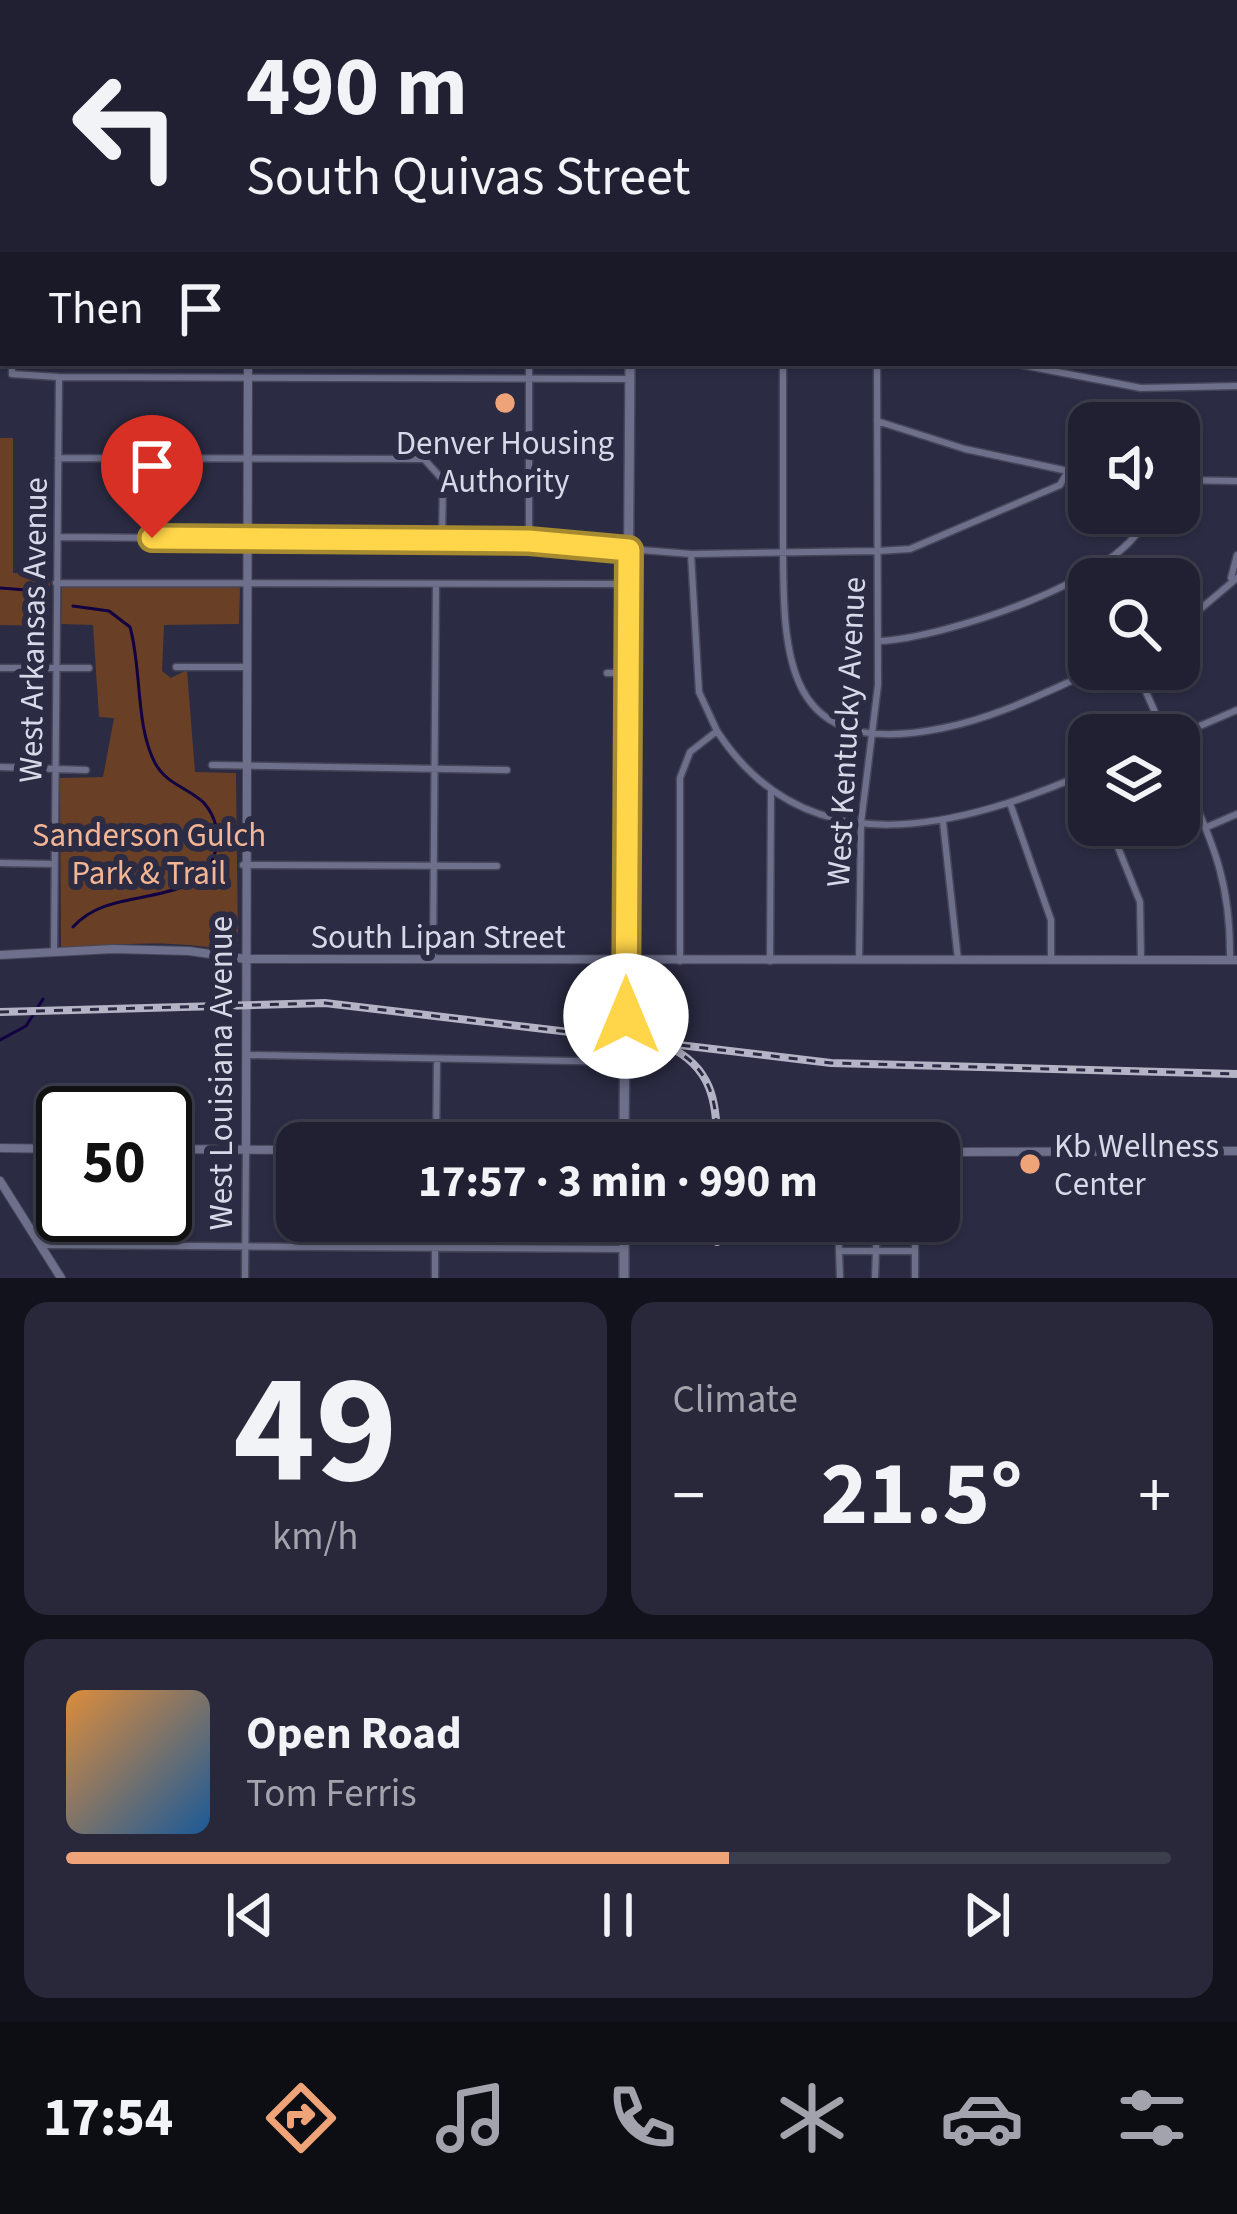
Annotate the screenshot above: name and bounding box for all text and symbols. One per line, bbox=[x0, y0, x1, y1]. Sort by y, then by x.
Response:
text: 490 m bbox=[246, 28, 468, 148]
icon: left bbox=[48, 48, 204, 204]
text: South Quivas Street bbox=[246, 139, 691, 216]
icon: arrive bbox=[168, 276, 234, 342]
text: Then bbox=[48, 277, 144, 341]
marker: Denver Housing Authority bbox=[492, 390, 518, 416]
map controls bbox=[1068, 402, 1200, 846]
button: sound bbox=[1068, 402, 1200, 534]
pin bbox=[101, 415, 203, 538]
place label: Denver Housing Authority bbox=[396, 420, 615, 505]
icon: arrive bbox=[119, 433, 185, 499]
street label: West Arkansas Avenue bbox=[7, 477, 60, 783]
button: search bbox=[1068, 558, 1200, 690]
street label: West Kentucky Avenue bbox=[815, 576, 878, 888]
button: layers bbox=[1068, 714, 1200, 846]
park label: Sanderson Gulch Park & Trail bbox=[32, 812, 266, 897]
street label: South Lipan Street bbox=[310, 914, 566, 961]
street label: West Louisiana Avenue bbox=[198, 916, 245, 1230]
position arrow bbox=[563, 953, 689, 1079]
speed limit sign: 50 bbox=[36, 1086, 192, 1242]
place label: Kb Wellness Center bbox=[1054, 1123, 1219, 1208]
text: 17:57 · 3 min · 990 m bbox=[418, 1150, 818, 1214]
marker: Kb Wellness Center bbox=[1017, 1151, 1043, 1177]
text: 49 bbox=[233, 1320, 398, 1542]
text: Climate bbox=[673, 1372, 798, 1428]
text: 21.5° bbox=[821, 1431, 1023, 1559]
text: − bbox=[673, 1449, 705, 1543]
text: + bbox=[1138, 1449, 1171, 1543]
text: km/h bbox=[272, 1509, 359, 1565]
text: Open Road bbox=[246, 1702, 462, 1766]
text: Tom Ferris bbox=[246, 1766, 417, 1822]
icon: previous bbox=[217, 1882, 283, 1948]
icon: pause bbox=[585, 1882, 651, 1948]
icon: next bbox=[954, 1882, 1020, 1948]
icon: directions bbox=[259, 2076, 343, 2160]
icon: music bbox=[429, 2076, 513, 2160]
icon: phone bbox=[600, 2076, 684, 2160]
icon: climate bbox=[770, 2076, 854, 2160]
icon: car bbox=[940, 2076, 1024, 2160]
icon: filters bbox=[1110, 2076, 1194, 2160]
text: 17:54 bbox=[43, 2080, 173, 2157]

